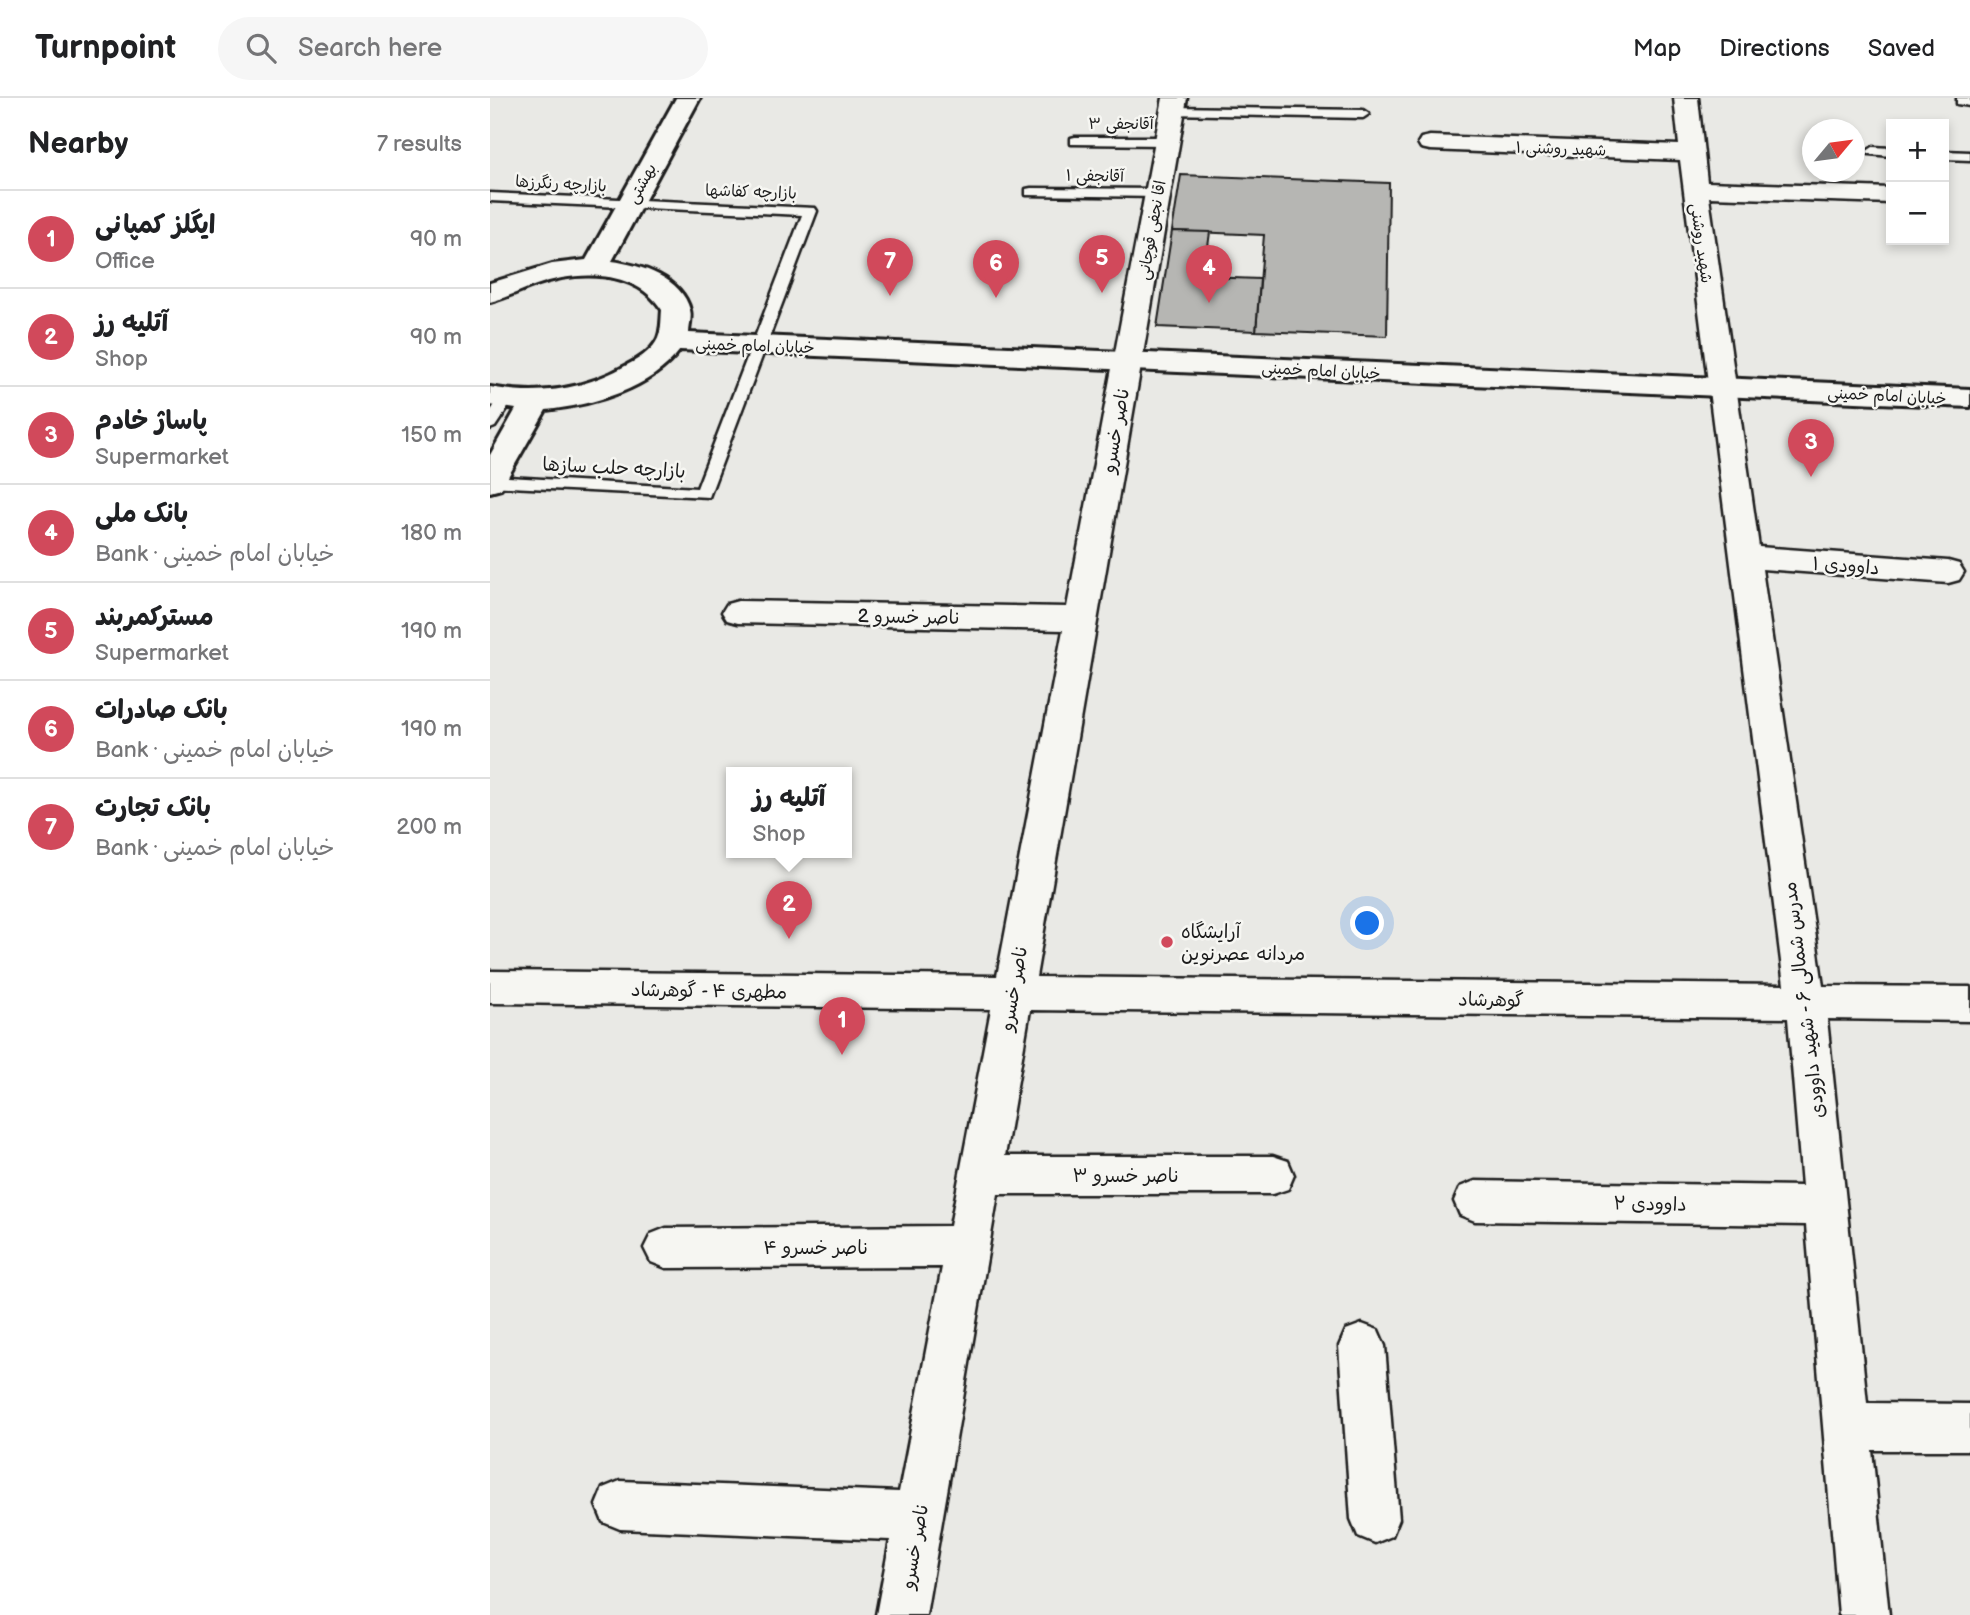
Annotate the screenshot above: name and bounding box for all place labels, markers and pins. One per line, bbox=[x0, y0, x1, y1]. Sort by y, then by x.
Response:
pin: 5 bbox=[1079, 235, 1125, 293]
pin: 7 bbox=[867, 238, 913, 296]
pin: 6 bbox=[973, 240, 1019, 298]
pin: 4 bbox=[1186, 245, 1232, 303]
pin: 3 bbox=[1788, 419, 1834, 477]
pin: 2 bbox=[766, 881, 812, 939]
place label: آرایشگاه مردانه عصرنوین bbox=[1181, 921, 1305, 966]
marker: آرایشگاه مردانه عصرنوین bbox=[1159, 934, 1175, 950]
pin: 1 bbox=[819, 997, 865, 1055]

